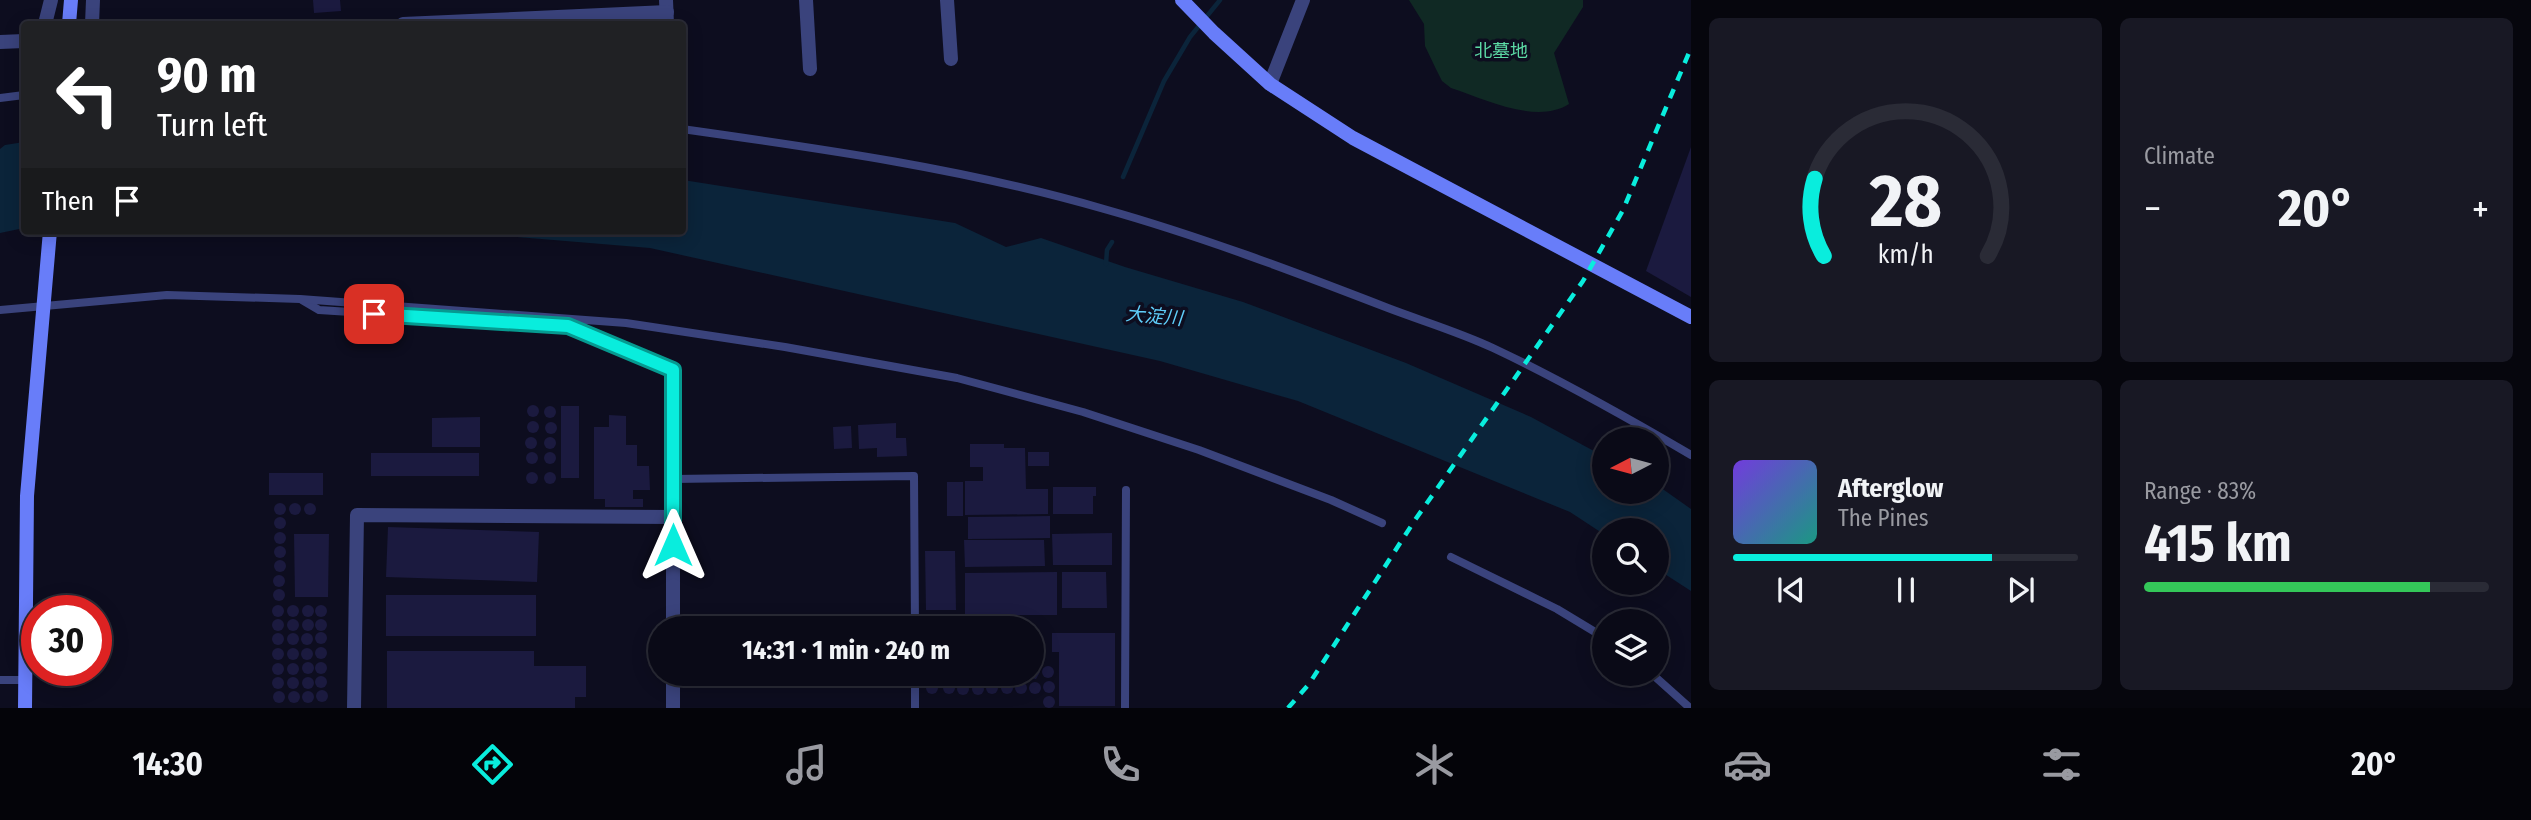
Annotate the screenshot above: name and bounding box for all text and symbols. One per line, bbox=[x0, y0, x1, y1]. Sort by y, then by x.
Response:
park label: 北墓地 bbox=[1474, 40, 1528, 62]
text: 90 m bbox=[157, 46, 257, 105]
icon: left bbox=[42, 49, 133, 140]
text: Turn left bbox=[157, 106, 267, 144]
text: Climate bbox=[2144, 142, 2215, 170]
text: 28 bbox=[1868, 158, 1942, 245]
text: 20° bbox=[2278, 177, 2355, 240]
icon: arrive bbox=[108, 182, 146, 220]
text: Then bbox=[42, 186, 94, 217]
text: − bbox=[2144, 186, 2161, 232]
text: + bbox=[2472, 186, 2489, 232]
text: km/h bbox=[1878, 240, 1933, 270]
pin bbox=[344, 284, 404, 344]
icon: arrive bbox=[355, 295, 393, 333]
water label: 大淀川 bbox=[1125, 302, 1185, 330]
north arrow bbox=[1592, 427, 1670, 504]
map controls bbox=[1592, 427, 1669, 686]
text: Afterglow bbox=[1838, 473, 1943, 504]
text: Range · 83% bbox=[2144, 477, 2256, 505]
text: The Pines bbox=[1838, 504, 1929, 532]
position arrow bbox=[636, 508, 710, 582]
text: 415 km bbox=[2144, 512, 2292, 575]
button: search bbox=[1592, 518, 1669, 595]
icon: previous bbox=[1772, 571, 1810, 609]
icon: pause bbox=[1887, 571, 1925, 609]
icon: next bbox=[2002, 571, 2040, 609]
speed limit sign: 30 bbox=[21, 595, 112, 686]
button: layers bbox=[1592, 609, 1669, 686]
text: 14:31 · 1 min · 240 m bbox=[742, 635, 950, 666]
icon: directions bbox=[468, 740, 517, 789]
icon: music bbox=[782, 740, 831, 789]
icon: phone bbox=[1096, 740, 1145, 789]
icon: climate bbox=[1410, 740, 1459, 789]
icon: car bbox=[1723, 740, 1772, 789]
icon: filters bbox=[2037, 740, 2086, 789]
text: 14:30 bbox=[132, 745, 203, 783]
text: 20° bbox=[2351, 745, 2399, 783]

